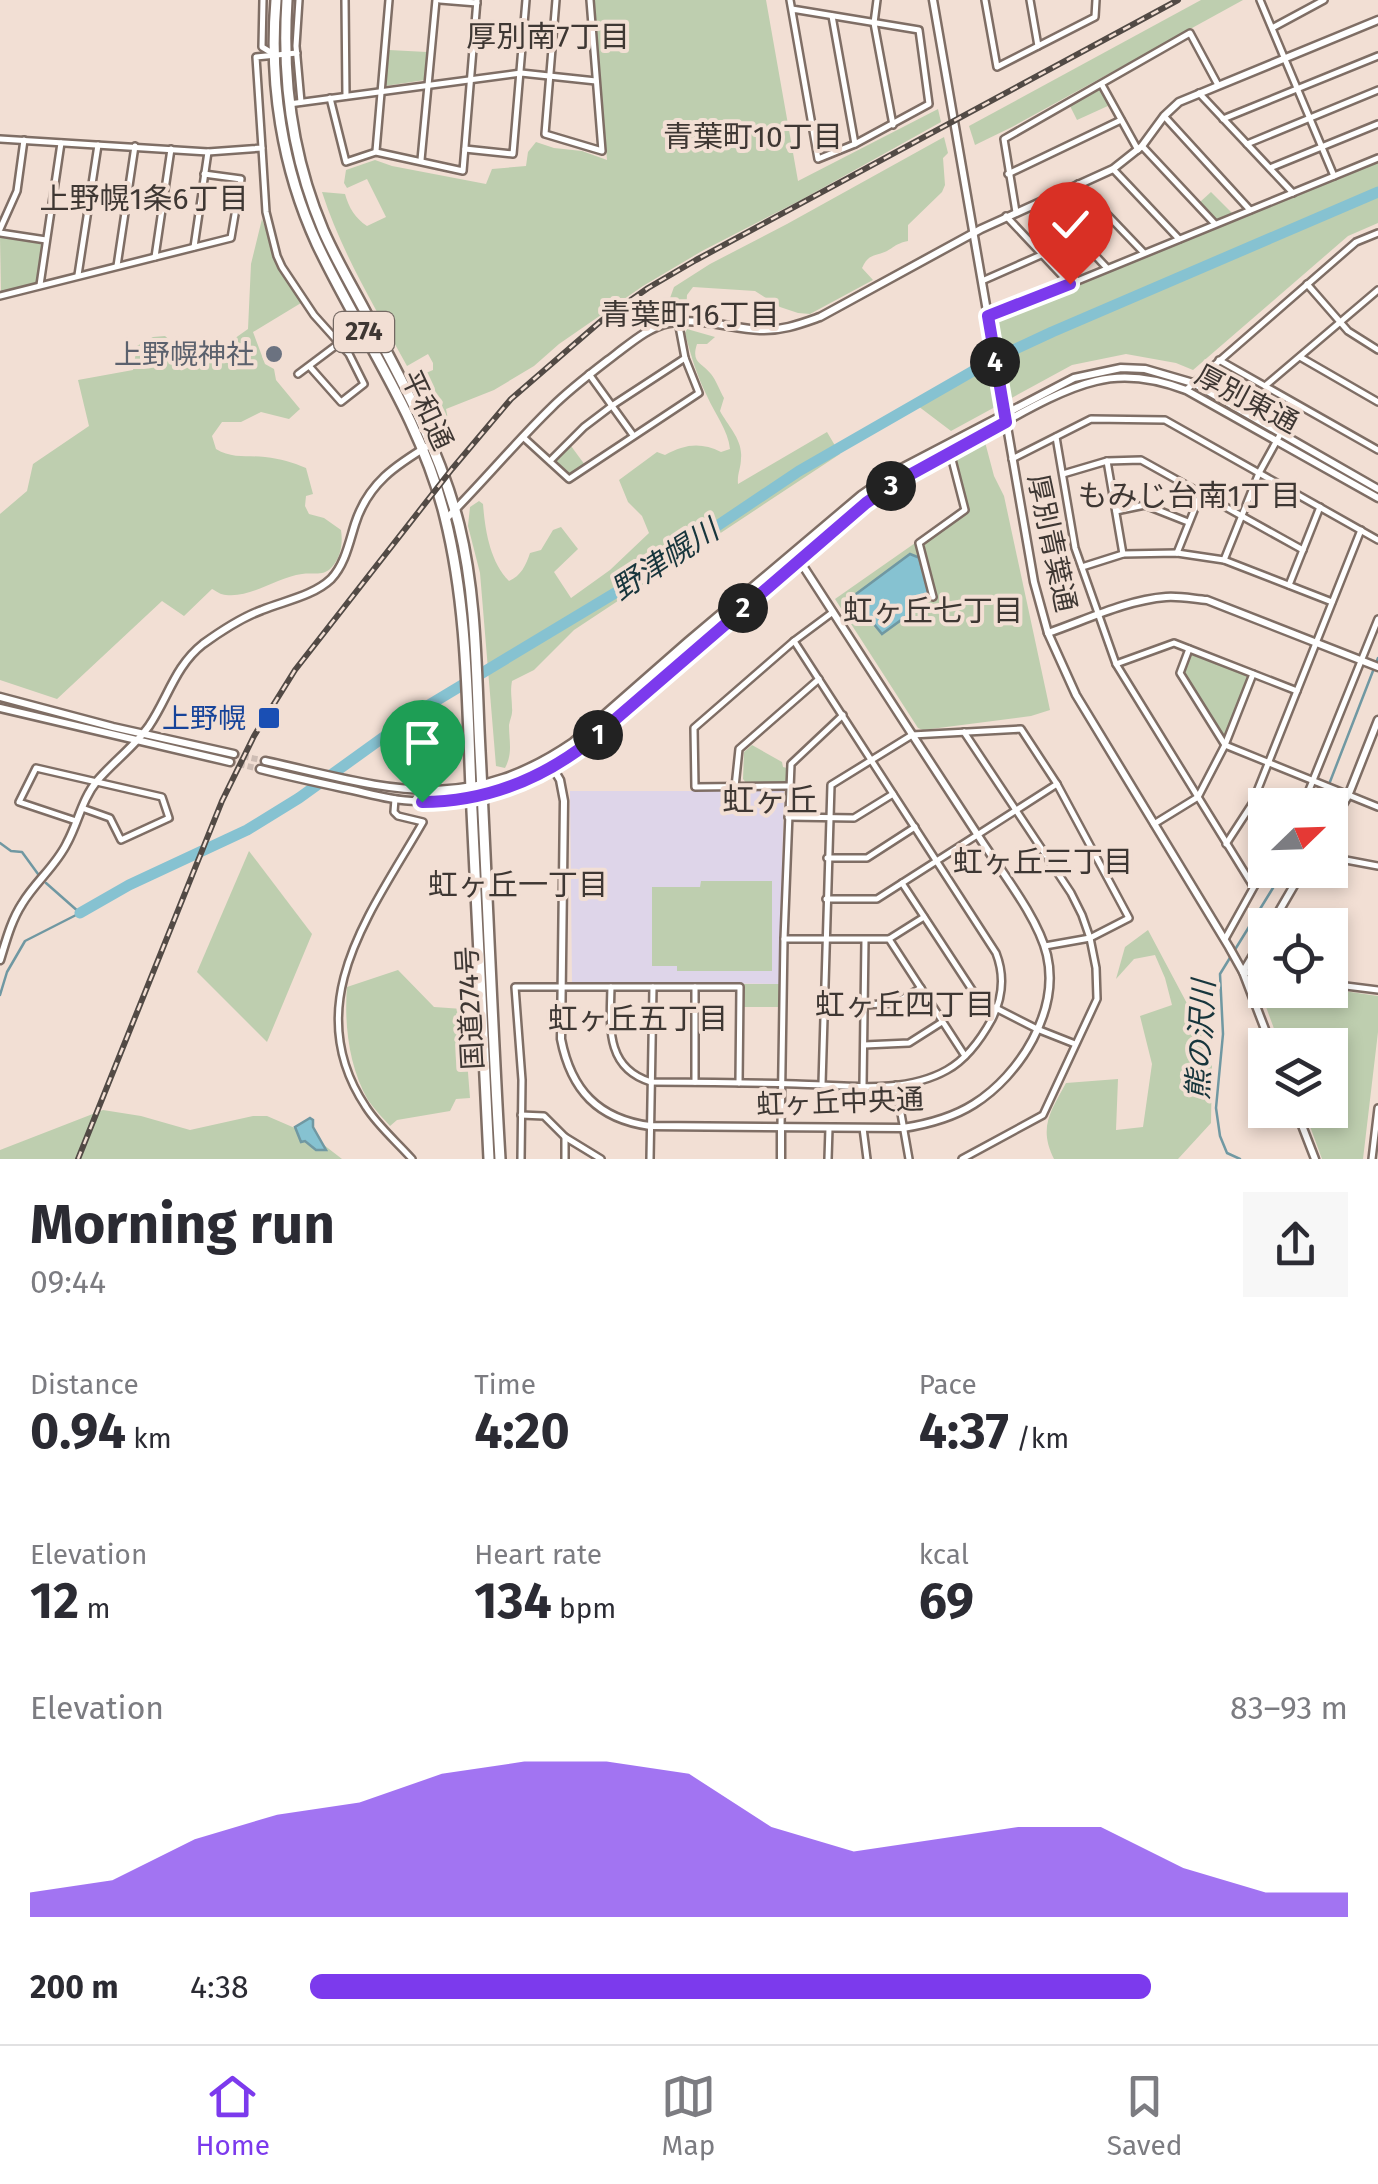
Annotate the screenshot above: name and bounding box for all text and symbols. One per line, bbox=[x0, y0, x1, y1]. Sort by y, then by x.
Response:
district label: 厚別南7丁目 bbox=[466, 19, 630, 55]
district label: 青葉町10丁目 bbox=[663, 119, 843, 155]
district label: 上野幌1条6丁目 bbox=[40, 181, 248, 217]
pin bbox=[1028, 182, 1113, 285]
icon: check bbox=[1043, 197, 1098, 252]
district label: 青葉町16丁目 bbox=[601, 297, 779, 333]
road number: 274 bbox=[334, 312, 394, 352]
pin: 4 bbox=[970, 337, 1020, 387]
place label: 上野幌神社 bbox=[114, 338, 254, 371]
marker: 上野幌神社 bbox=[263, 343, 285, 365]
text: 4 bbox=[987, 345, 1003, 378]
street label: 厚別東通 bbox=[1190, 358, 1304, 440]
street label: 平和通 bbox=[394, 365, 460, 455]
pin: 3 bbox=[866, 461, 916, 511]
text: 3 bbox=[884, 469, 898, 502]
street label: 厚別青葉通 bbox=[1021, 471, 1083, 615]
district label: もみじ台南1丁目 bbox=[1078, 478, 1301, 514]
water label: 野津幌川 bbox=[605, 511, 728, 608]
pin: 2 bbox=[718, 583, 768, 633]
text: 2 bbox=[736, 591, 750, 624]
district label: 虹ヶ丘七丁目 bbox=[843, 593, 1023, 629]
pin bbox=[380, 700, 465, 803]
place label: 上野幌 bbox=[162, 702, 246, 735]
marker: 上野幌 bbox=[256, 705, 282, 731]
pin: 1 bbox=[573, 710, 623, 760]
icon: arrive bbox=[395, 715, 450, 770]
text: 1 bbox=[592, 718, 605, 751]
district label: 虹ヶ丘 bbox=[722, 781, 818, 819]
north arrow bbox=[1248, 788, 1348, 888]
map controls bbox=[1248, 788, 1348, 1128]
district label: 虹ヶ丘三丁目 bbox=[953, 844, 1133, 880]
district label: 虹ヶ丘一丁目 bbox=[428, 867, 608, 903]
button: locate bbox=[1248, 908, 1348, 1008]
street label: 国道274号 bbox=[450, 945, 490, 1071]
water label: 熊の沢川 bbox=[1180, 976, 1222, 1101]
district label: 虹ヶ丘四丁目 bbox=[815, 987, 995, 1023]
district label: 虹ヶ丘五丁目 bbox=[548, 1001, 728, 1037]
button: layers bbox=[1248, 1028, 1348, 1128]
street label: 虹ヶ丘中央通 bbox=[755, 1083, 925, 1121]
text: Morning run bbox=[30, 1192, 335, 1258]
button: share bbox=[1243, 1192, 1348, 1297]
text: 09:44 bbox=[30, 1263, 106, 1301]
text: Distance bbox=[30, 1368, 139, 1401]
text: Time bbox=[474, 1368, 536, 1401]
text: Pace bbox=[919, 1368, 977, 1401]
text: 0.94 bbox=[30, 1401, 126, 1461]
text: 4:20 bbox=[474, 1401, 570, 1461]
text: 4:37 bbox=[919, 1401, 1009, 1461]
text: km bbox=[126, 1422, 172, 1455]
text: /km bbox=[1009, 1422, 1069, 1455]
text: Elevation bbox=[30, 1538, 147, 1571]
text: Heart rate bbox=[474, 1538, 602, 1571]
text: kcal bbox=[919, 1538, 969, 1571]
text: 12 bbox=[30, 1571, 79, 1631]
text: 134 bbox=[474, 1571, 552, 1631]
text: 69 bbox=[919, 1571, 974, 1631]
text: m bbox=[79, 1592, 110, 1625]
text: bpm bbox=[552, 1592, 616, 1625]
text: Elevation bbox=[30, 1689, 164, 1727]
text: 83–93 m bbox=[1230, 1689, 1348, 1727]
text: 200 m bbox=[30, 1968, 119, 2006]
text: 4:38 bbox=[190, 1968, 249, 2006]
tab: Home bbox=[195, 2069, 270, 2162]
tab: Map bbox=[661, 2069, 716, 2162]
tab: Saved bbox=[1107, 2069, 1183, 2162]

